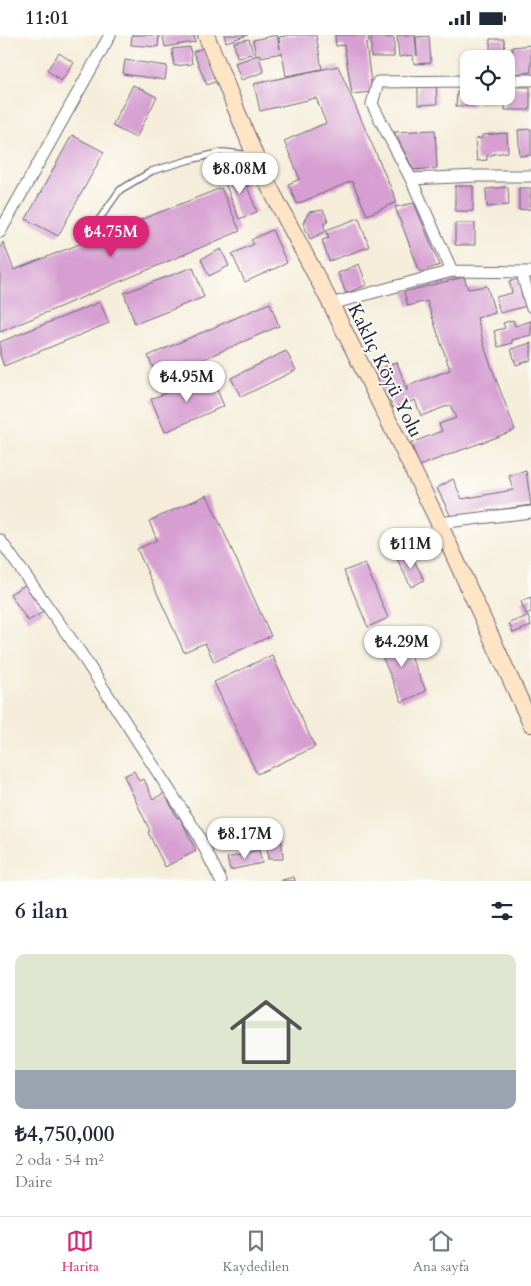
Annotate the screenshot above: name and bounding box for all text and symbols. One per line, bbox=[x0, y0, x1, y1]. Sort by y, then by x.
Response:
text: 11:01 bbox=[25, 5, 69, 31]
map controls bbox=[460, 50, 515, 105]
button: locate bbox=[460, 50, 515, 105]
pin: ₺8.08M bbox=[199, 153, 281, 195]
text: ₺8.08M bbox=[213, 158, 267, 180]
pin: ₺4.75M bbox=[70, 215, 152, 258]
text: ₺4.75M bbox=[84, 221, 138, 243]
street label: Kaklıç Köyü Yolu bbox=[341, 299, 429, 442]
pin: ₺4.95M bbox=[146, 361, 228, 403]
text: ₺4.95M bbox=[160, 366, 214, 388]
pin: ₺11M bbox=[381, 527, 441, 570]
text: ₺11M bbox=[390, 533, 432, 555]
pin: ₺4.29M bbox=[361, 625, 443, 668]
text: ₺4.29M bbox=[375, 631, 429, 653]
pin: ₺8.17M bbox=[204, 817, 286, 860]
text: ₺8.17M bbox=[218, 823, 272, 845]
text: 6 ilan bbox=[15, 897, 68, 926]
icon: filters bbox=[488, 897, 516, 925]
icon: home bbox=[221, 987, 311, 1077]
text: ₺4,750,000 bbox=[15, 1120, 115, 1149]
text: 2 oda · 54 m² bbox=[15, 1149, 104, 1171]
text: Daire bbox=[15, 1171, 53, 1193]
tab: Harita bbox=[62, 1227, 99, 1276]
tab: Kaydedilen bbox=[223, 1227, 290, 1276]
tab: Ana sayfa bbox=[413, 1227, 469, 1276]

